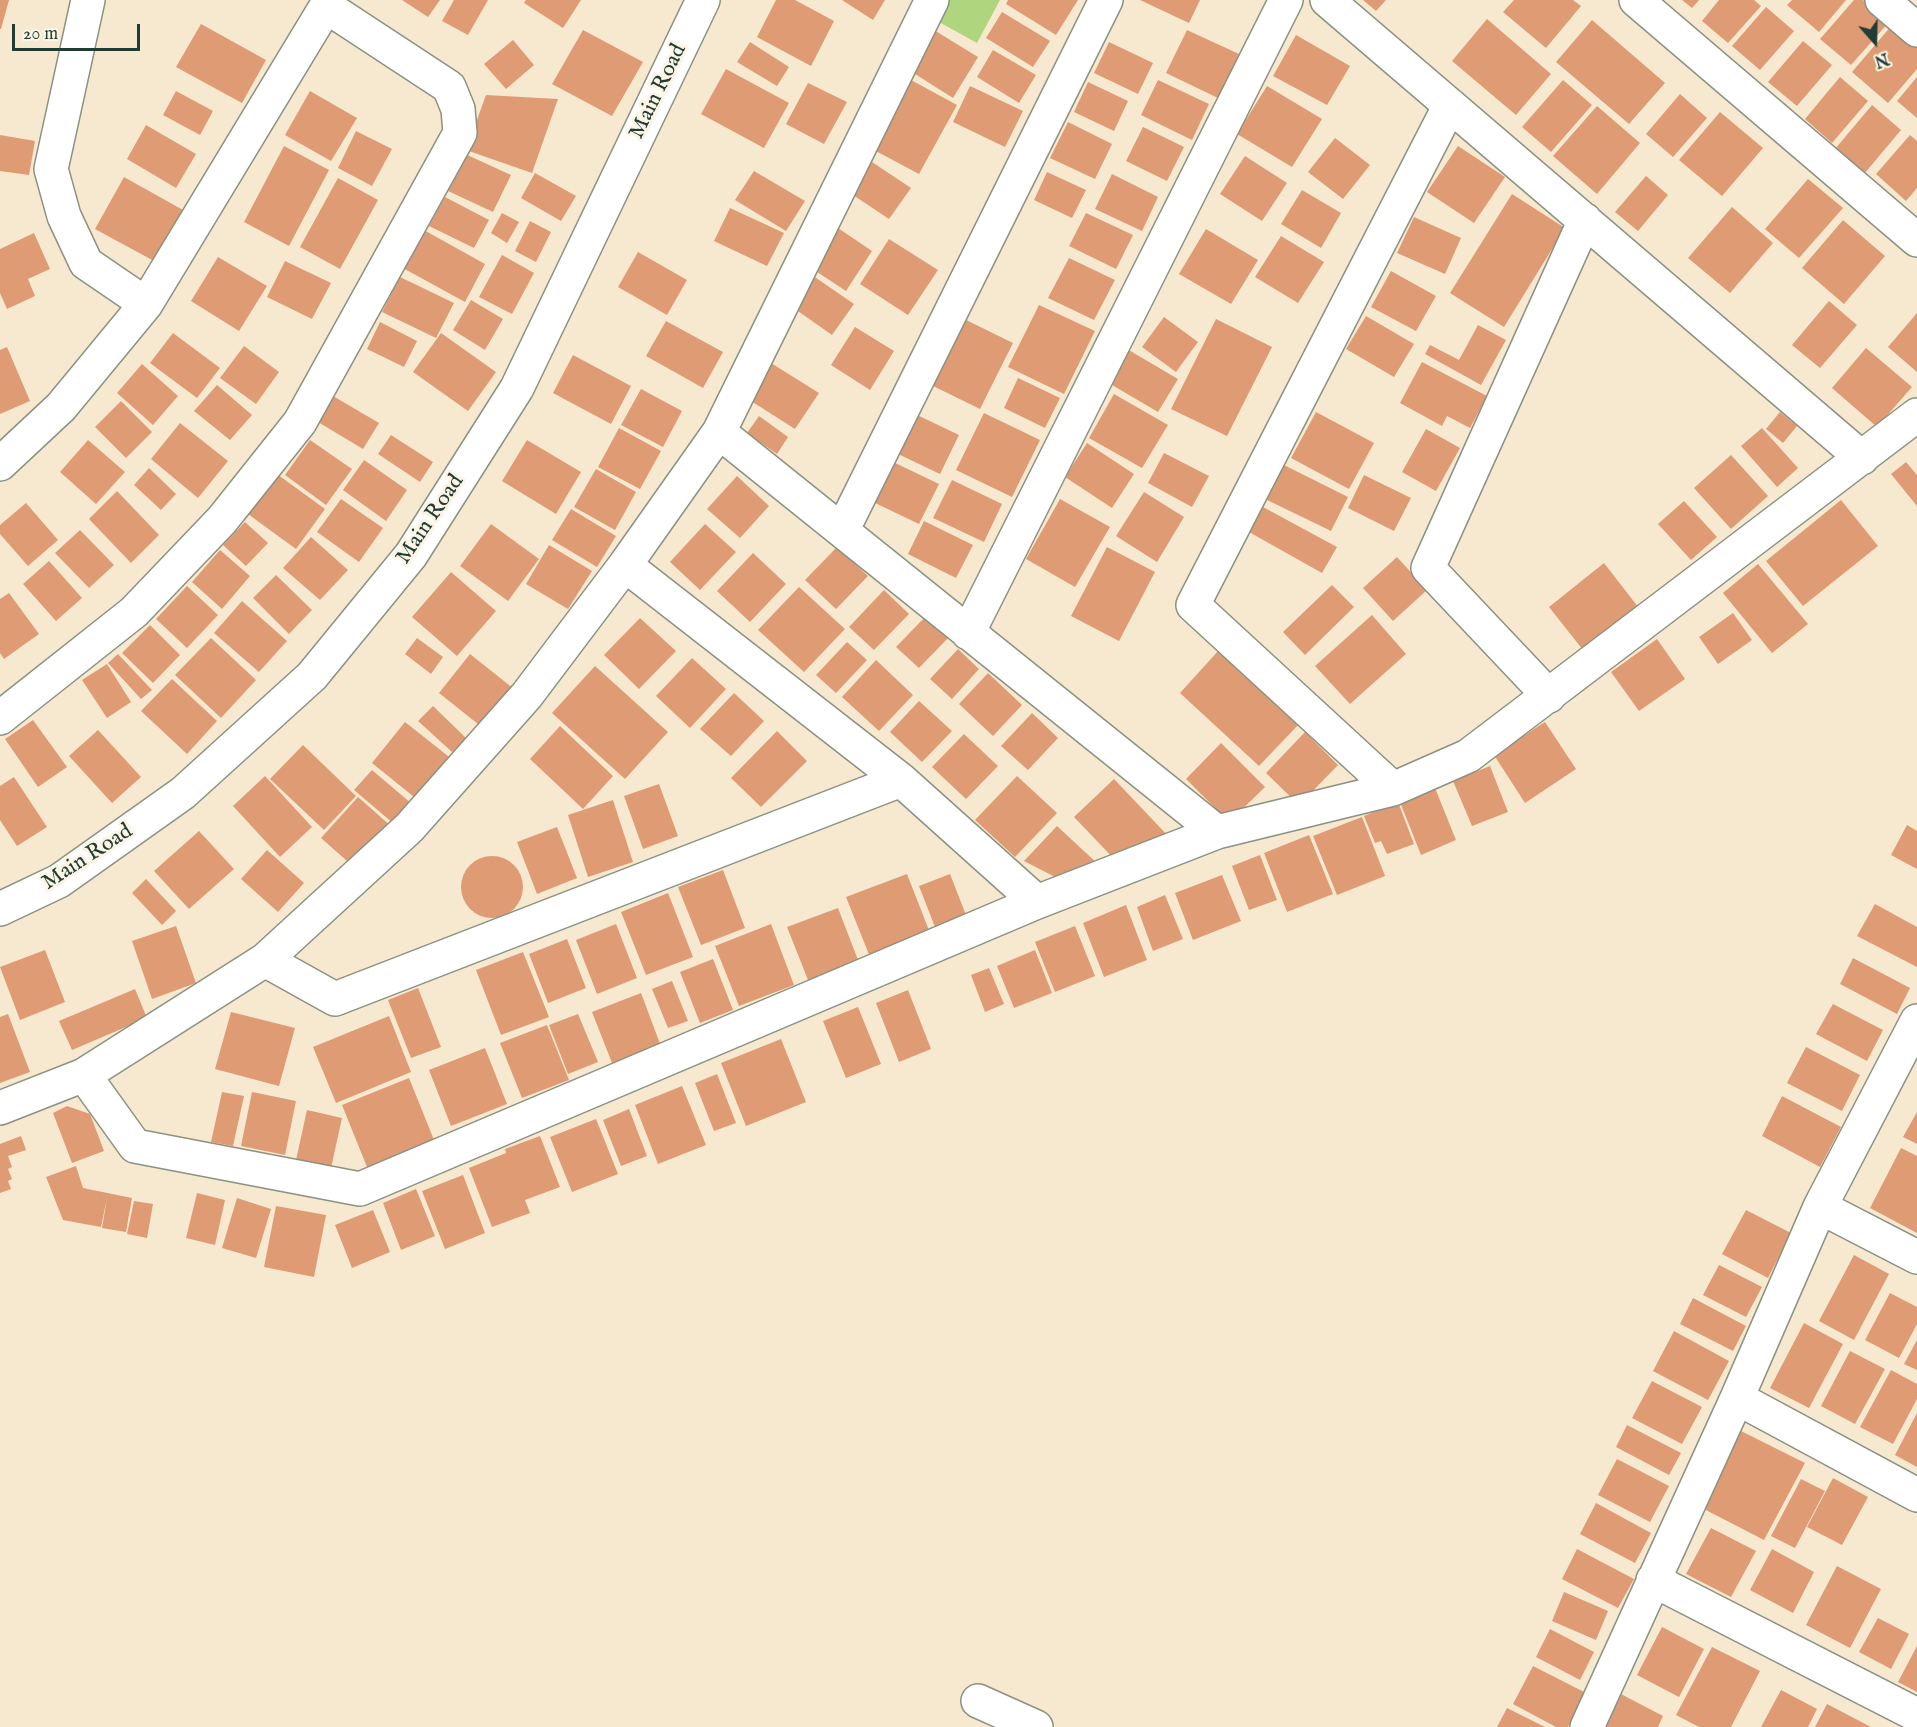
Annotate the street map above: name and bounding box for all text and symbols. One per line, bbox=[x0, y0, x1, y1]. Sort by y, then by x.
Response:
scale bar bbox=[15, 12, 142, 50]
north arrow bbox=[1845, 12, 1905, 72]
text: 20 m bbox=[23, 23, 58, 46]
street label: Main Road bbox=[625, 40, 693, 144]
text: N bbox=[1871, 47, 1891, 71]
street label: Main Road bbox=[391, 470, 471, 570]
street label: Main Road bbox=[38, 819, 138, 897]

